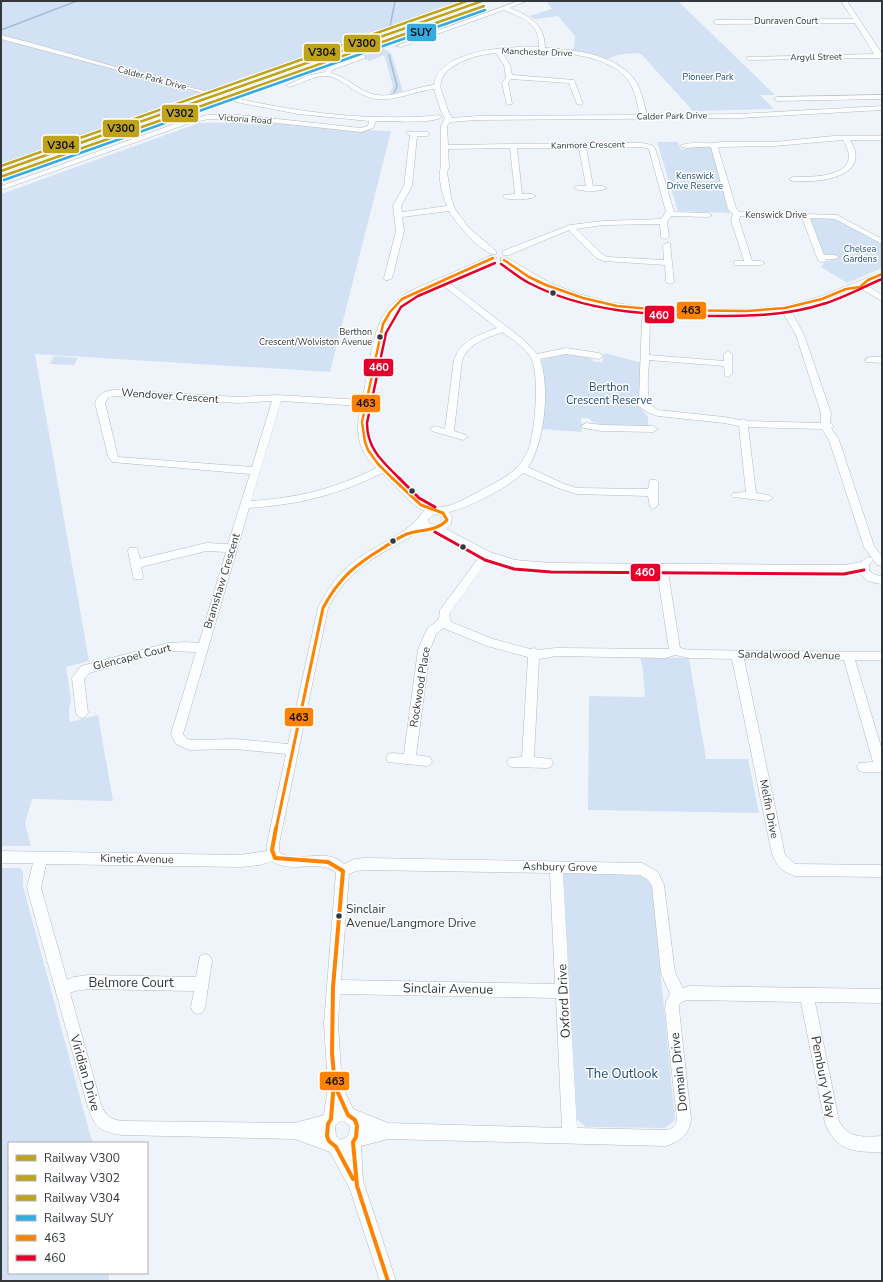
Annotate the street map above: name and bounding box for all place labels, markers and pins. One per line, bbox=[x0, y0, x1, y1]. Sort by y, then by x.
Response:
unlabelled marker bbox=[548, 288, 558, 298]
place label: Berthon Crescent/Wolviston Avenue bbox=[259, 326, 372, 348]
marker: Berthon Crescent/Wolviston Avenue bbox=[375, 332, 385, 342]
unlabelled marker bbox=[407, 486, 417, 496]
unlabelled marker bbox=[388, 536, 398, 546]
unlabelled marker bbox=[458, 542, 468, 552]
place label: Sinclair Avenue/Langmore Drive bbox=[346, 901, 476, 931]
marker: Sinclair Avenue/Langmore Drive bbox=[334, 911, 344, 921]

